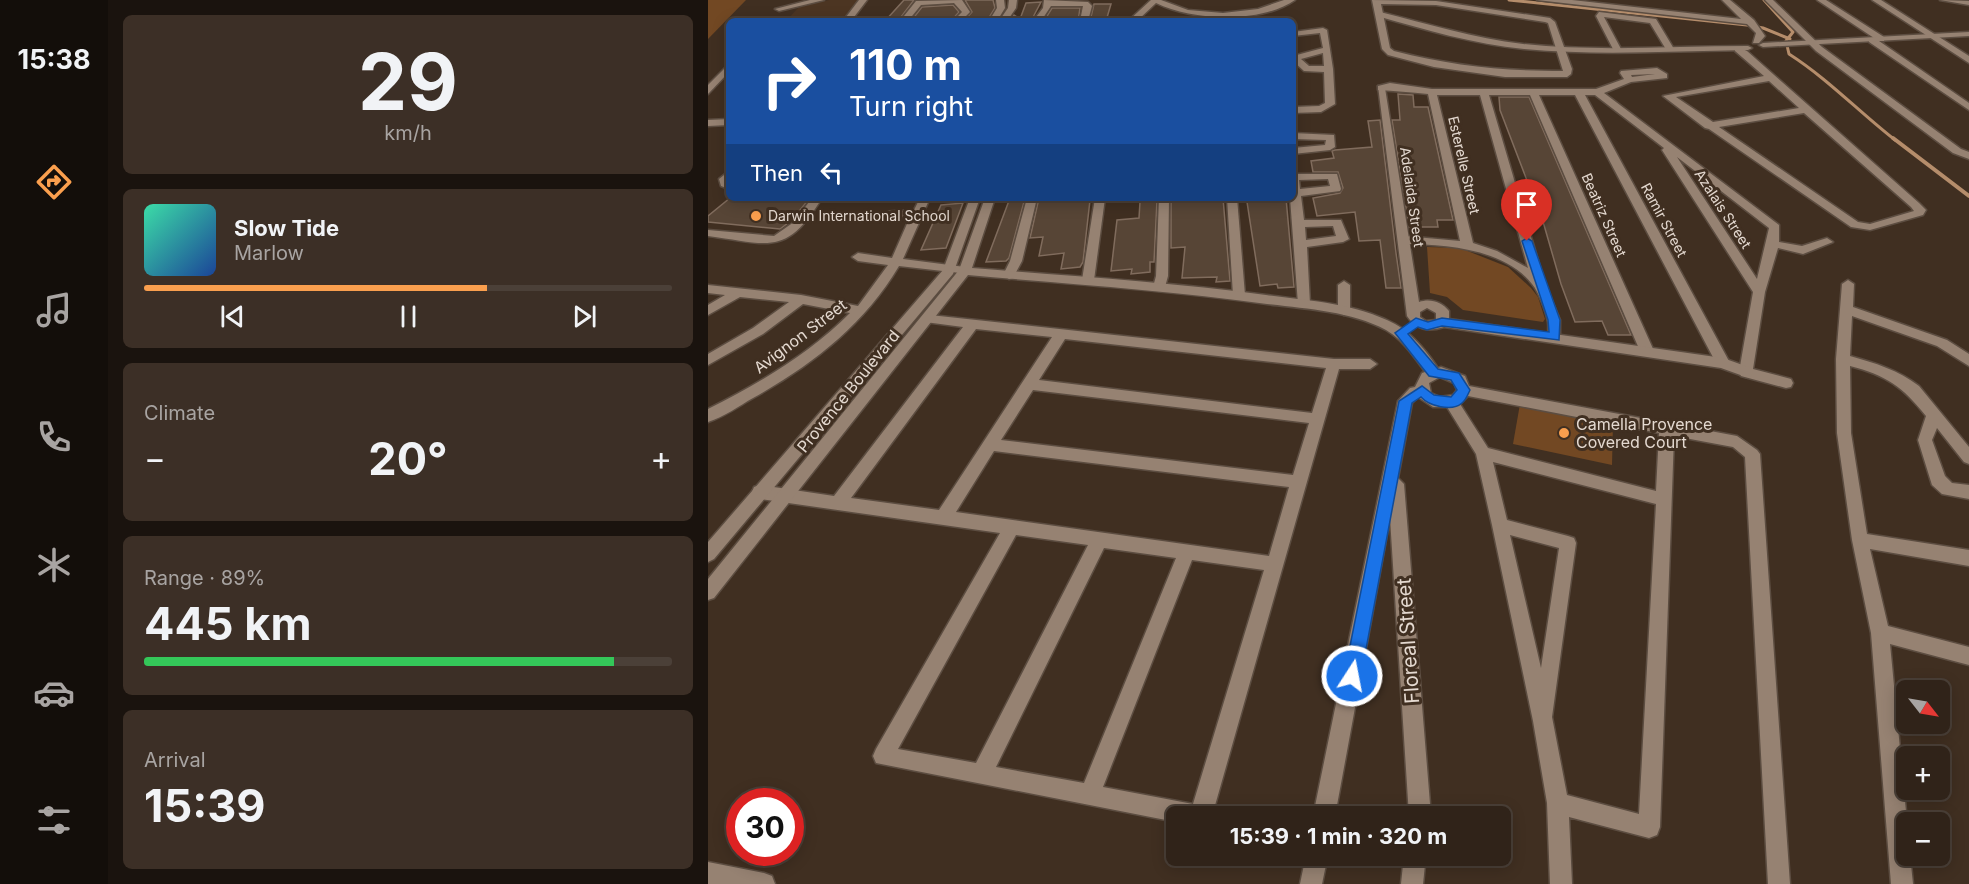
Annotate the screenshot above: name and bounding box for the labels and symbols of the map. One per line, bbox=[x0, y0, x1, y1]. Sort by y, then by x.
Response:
street label: Esterelle Street bbox=[1445, 114, 1484, 216]
street label: Adelaida Street bbox=[1397, 146, 1428, 248]
street label: Azalais Street bbox=[1692, 166, 1755, 252]
street label: Beatriz Street bbox=[1578, 170, 1631, 260]
pin bbox=[1501, 179, 1552, 241]
street label: Ramir Street bbox=[1638, 180, 1691, 260]
place label: Darwin International School bbox=[768, 207, 950, 224]
marker: Darwin International School bbox=[749, 209, 763, 223]
street label: Avignon Street bbox=[750, 295, 850, 377]
street label: Provence Boulevard bbox=[793, 326, 903, 456]
place label: Camella Provence Covered Court bbox=[1576, 414, 1712, 452]
marker: Camella Provence Covered Court bbox=[1557, 426, 1571, 440]
street label: Floreal Street bbox=[1392, 577, 1424, 705]
position arrow bbox=[1320, 644, 1384, 708]
north arrow bbox=[1896, 680, 1950, 734]
speed limit sign: 30 bbox=[726, 788, 804, 866]

